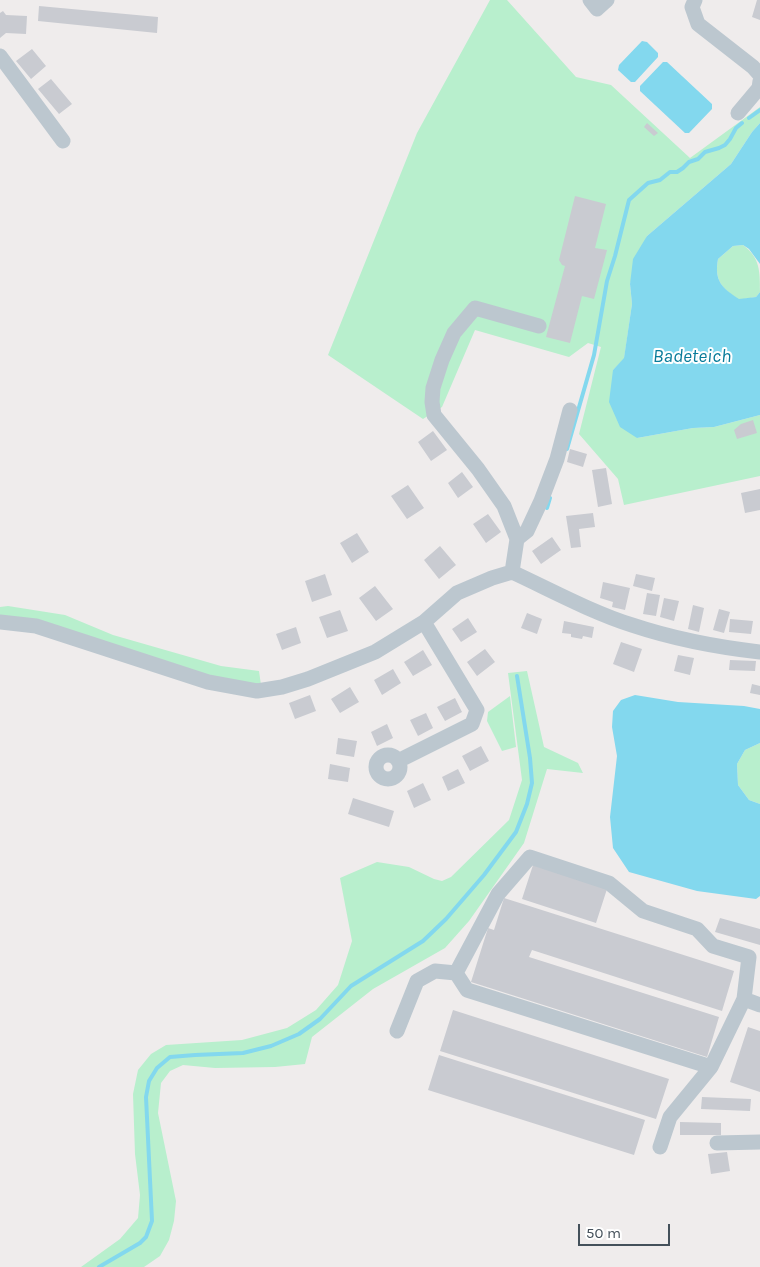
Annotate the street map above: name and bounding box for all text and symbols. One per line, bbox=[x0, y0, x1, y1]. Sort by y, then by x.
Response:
water label: Badeteich bbox=[653, 346, 731, 368]
scale bar bbox=[580, 1214, 672, 1246]
text: 50 m bbox=[586, 1224, 621, 1242]

